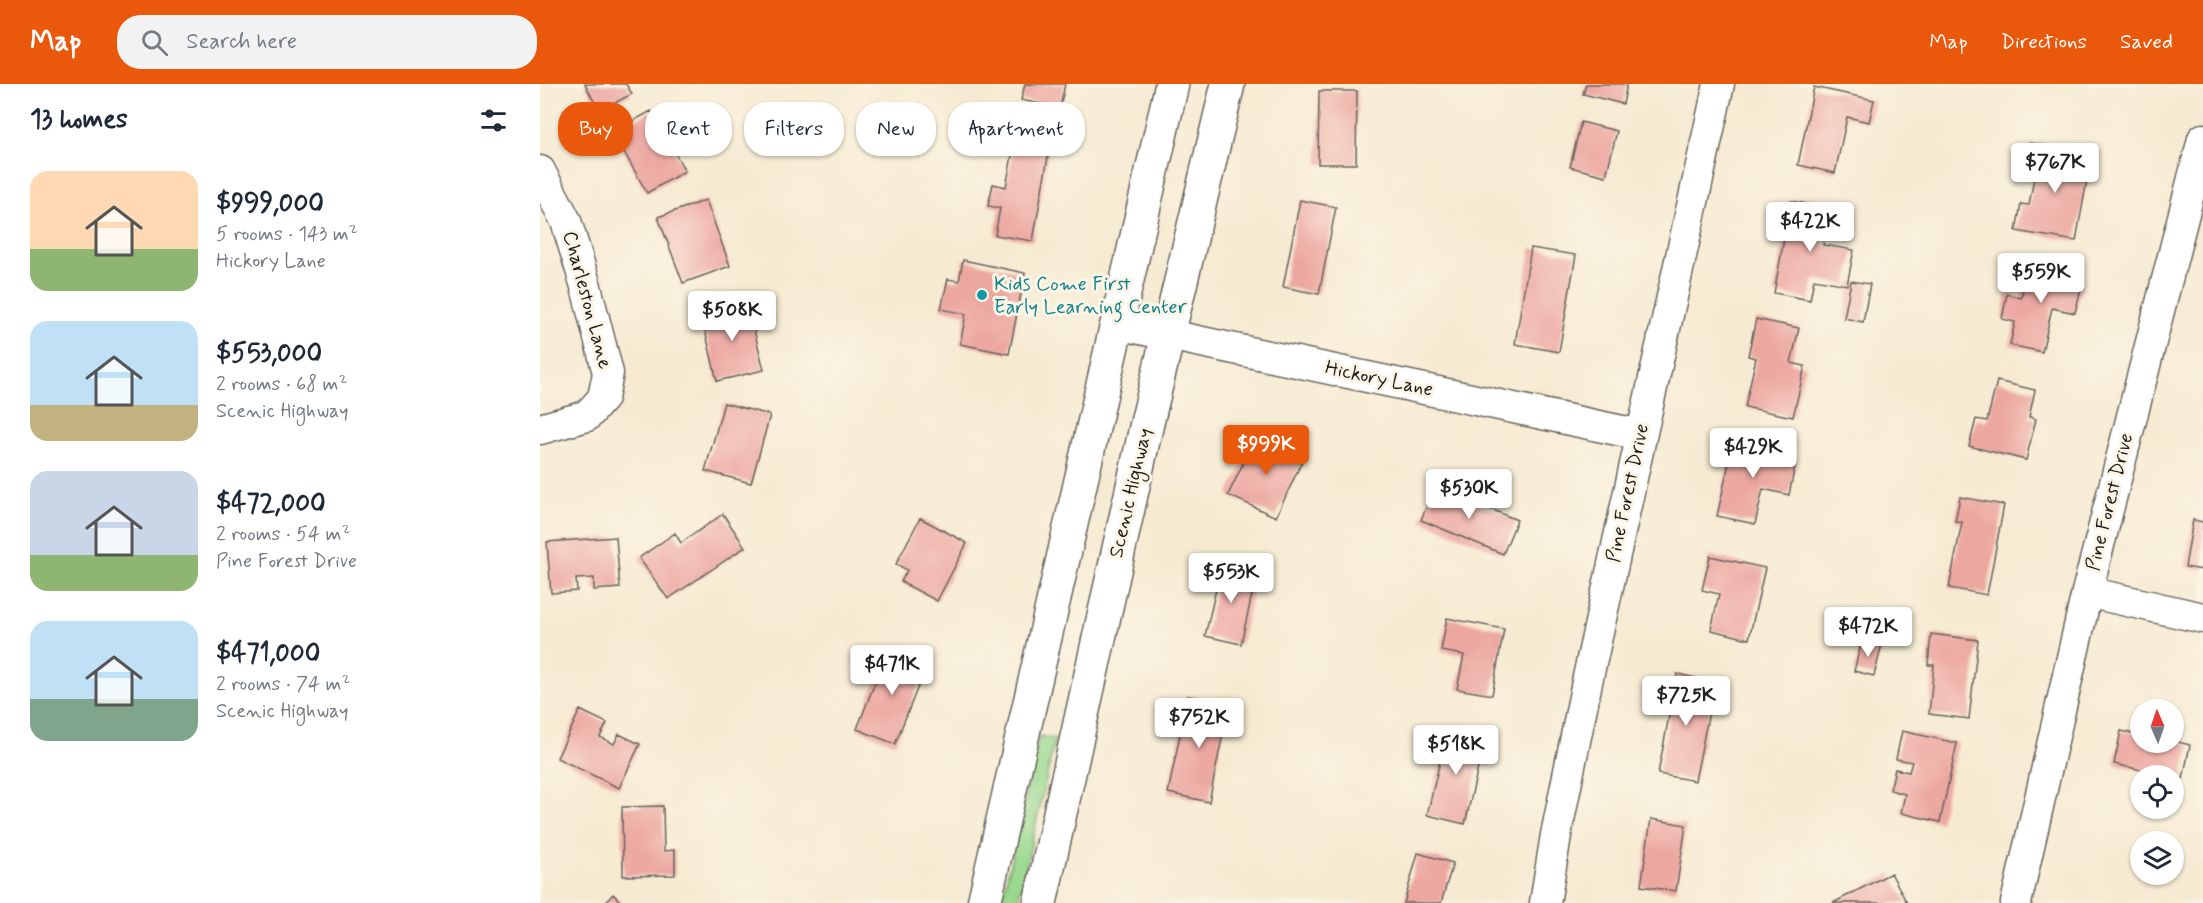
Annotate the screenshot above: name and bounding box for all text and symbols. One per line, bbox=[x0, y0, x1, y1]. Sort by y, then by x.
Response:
search box bbox=[117, 15, 537, 69]
text: Map bbox=[30, 24, 81, 61]
icon: search bbox=[138, 26, 171, 59]
text: Search here bbox=[186, 28, 297, 56]
text: Map bbox=[1929, 28, 1968, 56]
text: Directions bbox=[2001, 28, 2087, 56]
text: Saved bbox=[2120, 28, 2173, 56]
chip: Buy bbox=[558, 102, 633, 156]
chip: Rent bbox=[645, 102, 732, 156]
chip: Filters bbox=[744, 102, 844, 156]
chip: New bbox=[856, 102, 936, 156]
chip: Apartment bbox=[948, 102, 1085, 156]
text: 13 homes bbox=[30, 103, 128, 137]
icon: filters bbox=[477, 104, 510, 137]
pin: $767K bbox=[2013, 143, 2097, 194]
text: $767K bbox=[2025, 149, 2085, 176]
text: $999,000 bbox=[216, 187, 324, 221]
icon: home bbox=[78, 195, 150, 267]
pin: $422K bbox=[1768, 202, 1852, 253]
text: $422K bbox=[1780, 208, 1840, 235]
text: 5 rooms · 143 m² bbox=[216, 221, 358, 248]
street label: Charleston Lane bbox=[556, 228, 618, 372]
text: Hickory Lane bbox=[216, 248, 326, 275]
pin: $559K bbox=[1999, 253, 2083, 304]
text: $559K bbox=[2011, 259, 2071, 286]
place label: Kids Come First Early Learning Center bbox=[994, 271, 1187, 323]
marker: Kids Come First Early Learning Center bbox=[975, 288, 989, 302]
pin: $508K bbox=[690, 291, 774, 342]
text: $508K bbox=[702, 297, 762, 324]
text: $553,000 bbox=[216, 337, 322, 371]
icon: home bbox=[78, 345, 150, 417]
street label: Hickory Lane bbox=[1323, 354, 1435, 404]
text: 2 rooms · 68 m² bbox=[216, 371, 347, 398]
text: Scenic Highway bbox=[216, 398, 348, 425]
street label: Pine Forest Drive bbox=[1600, 421, 1656, 565]
street label: Scenic Highway bbox=[1103, 425, 1160, 561]
pin: $999K bbox=[1224, 425, 1308, 476]
pin: $429K bbox=[1711, 428, 1795, 479]
street label: Pine Forest Drive bbox=[2080, 430, 2140, 574]
text: $999K bbox=[1237, 431, 1295, 458]
text: $429K bbox=[1724, 434, 1782, 461]
pin: $530K bbox=[1427, 469, 1511, 520]
text: $530K bbox=[1440, 475, 1498, 502]
text: $472,000 bbox=[216, 487, 326, 521]
icon: home bbox=[78, 495, 150, 567]
text: 2 rooms · 54 m² bbox=[216, 521, 350, 548]
text: Pine Forest Drive bbox=[216, 548, 357, 575]
pin: $553K bbox=[1189, 553, 1273, 604]
text: $553K bbox=[1203, 559, 1259, 586]
pin: $472K bbox=[1826, 607, 1910, 658]
text: $472K bbox=[1838, 613, 1898, 640]
text: $471,000 bbox=[216, 637, 320, 671]
icon: home bbox=[78, 645, 150, 717]
pin: $471K bbox=[850, 645, 934, 696]
text: $471K bbox=[864, 651, 920, 678]
text: 2 rooms · 74 m² bbox=[216, 671, 350, 698]
pin: $725K bbox=[1644, 676, 1728, 727]
text: $725K bbox=[1656, 682, 1716, 709]
text: Scenic Highway bbox=[216, 698, 348, 725]
pin: $752K bbox=[1157, 698, 1241, 749]
north arrow bbox=[2130, 699, 2184, 753]
map controls bbox=[2130, 699, 2184, 885]
text: $752K bbox=[1169, 704, 1229, 731]
pin: $518K bbox=[1414, 725, 1498, 776]
text: $518K bbox=[1427, 731, 1485, 758]
button: locate bbox=[2130, 765, 2184, 819]
button: layers bbox=[2130, 831, 2184, 885]

